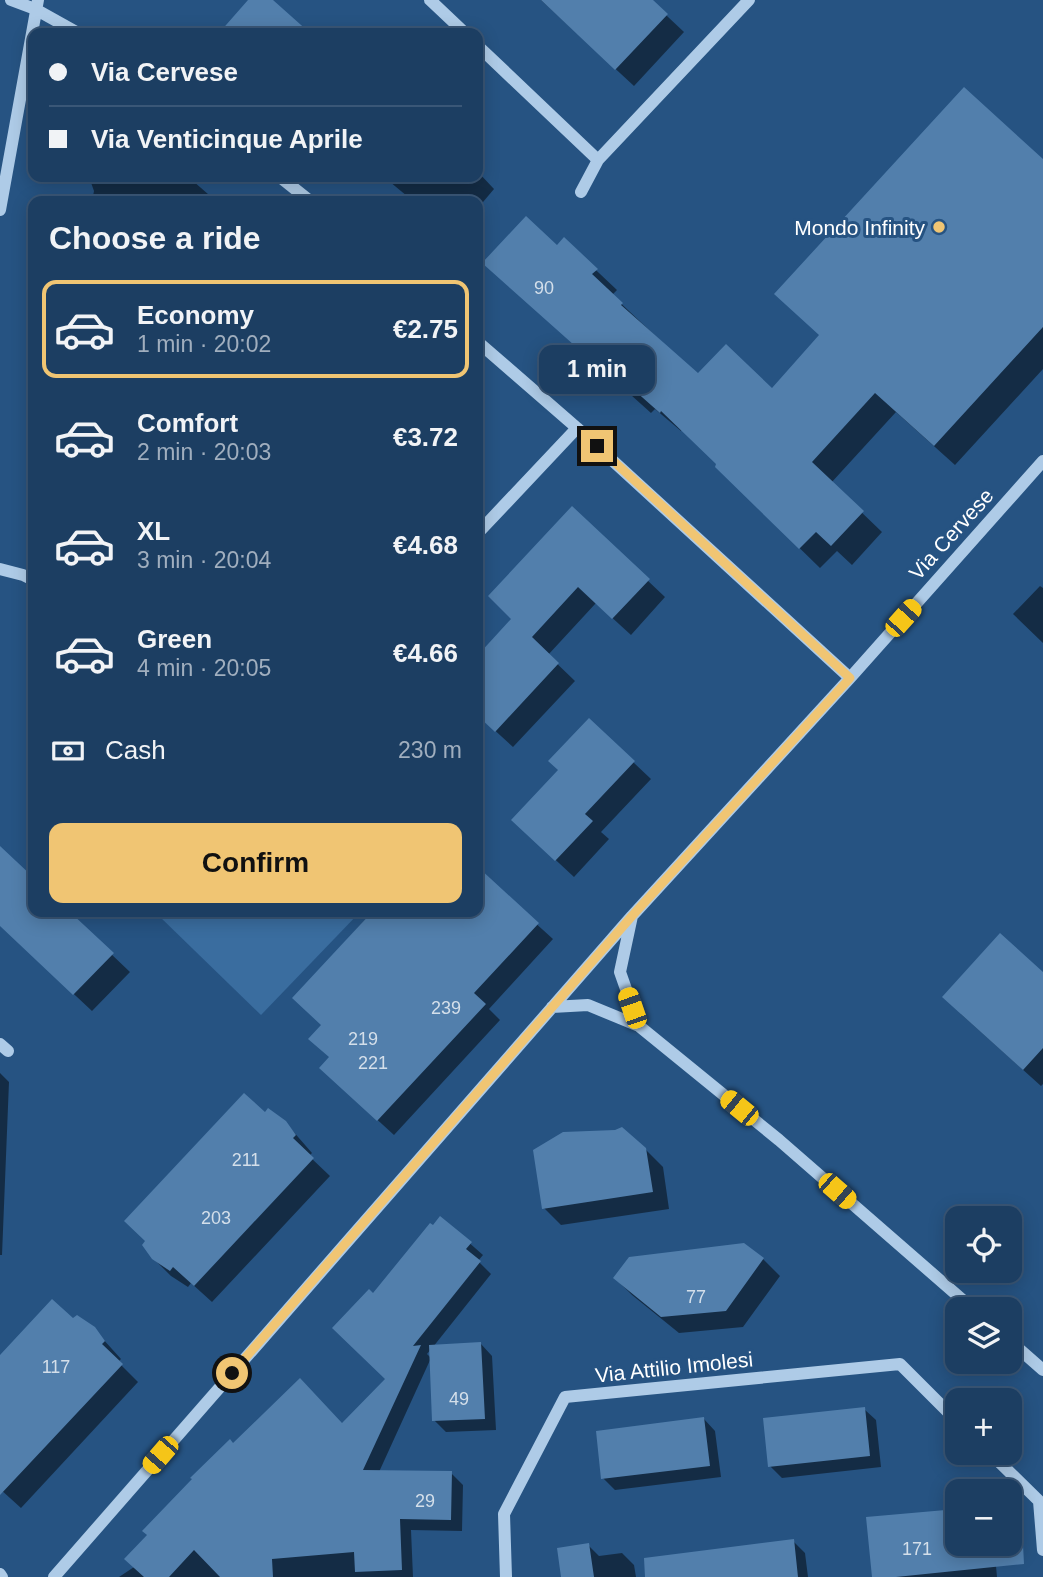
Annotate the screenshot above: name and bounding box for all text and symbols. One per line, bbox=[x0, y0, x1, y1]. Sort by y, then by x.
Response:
text: Via Cervese bbox=[91, 57, 238, 87]
text: Via Venticinque Aprile bbox=[91, 124, 363, 154]
place label: Mondo Infinity bbox=[794, 216, 925, 239]
marker: Mondo Infinity bbox=[931, 219, 947, 235]
text: Choose a ride bbox=[49, 220, 261, 256]
house number: 90 bbox=[534, 278, 554, 298]
icon: car bbox=[53, 298, 116, 361]
text: Economy bbox=[137, 300, 254, 330]
text: €2.75 bbox=[393, 314, 458, 344]
text: 1 min · 20:02 bbox=[137, 331, 271, 357]
callout: 1 min bbox=[539, 344, 655, 394]
text: 1 min bbox=[567, 356, 627, 382]
icon: car bbox=[53, 406, 116, 469]
text: Comfort bbox=[137, 408, 238, 438]
text: €3.72 bbox=[393, 422, 458, 452]
route end bbox=[581, 430, 613, 462]
text: 2 min · 20:03 bbox=[137, 439, 271, 465]
street label: Via Cervese bbox=[904, 484, 998, 584]
icon: car bbox=[53, 514, 116, 577]
text: XL bbox=[137, 516, 170, 546]
text: €4.68 bbox=[393, 530, 458, 560]
text: 3 min · 20:04 bbox=[137, 547, 271, 573]
car bbox=[882, 595, 925, 641]
icon: car bbox=[53, 622, 116, 685]
text: Green bbox=[137, 624, 212, 654]
text: €4.66 bbox=[393, 638, 458, 668]
text: 4 min · 20:05 bbox=[137, 655, 271, 681]
icon: cash bbox=[49, 732, 87, 770]
text: Cash bbox=[105, 735, 166, 765]
text: 230 m bbox=[398, 737, 462, 763]
button: Confirm bbox=[49, 823, 462, 903]
car bbox=[616, 985, 649, 1031]
house number: 239 bbox=[431, 998, 461, 1018]
house number: 219 bbox=[348, 1029, 378, 1049]
house number: 221 bbox=[358, 1053, 388, 1073]
car bbox=[717, 1087, 762, 1129]
house number: 211 bbox=[232, 1150, 260, 1170]
car bbox=[815, 1169, 860, 1213]
map controls bbox=[945, 1206, 1022, 1556]
button: locate bbox=[945, 1206, 1022, 1283]
house number: 203 bbox=[201, 1208, 231, 1228]
house number: 77 bbox=[686, 1287, 706, 1307]
button: layers bbox=[945, 1297, 1022, 1374]
street label: Via Attilio Imolesi bbox=[594, 1347, 754, 1387]
house number: 117 bbox=[42, 1357, 70, 1377]
route start bbox=[216, 1357, 248, 1389]
button: + bbox=[945, 1388, 1022, 1465]
house number: 49 bbox=[449, 1389, 469, 1409]
car bbox=[139, 1432, 182, 1478]
button: − bbox=[945, 1479, 1022, 1556]
house number: 29 bbox=[415, 1491, 435, 1511]
house number: 171 bbox=[902, 1539, 932, 1559]

